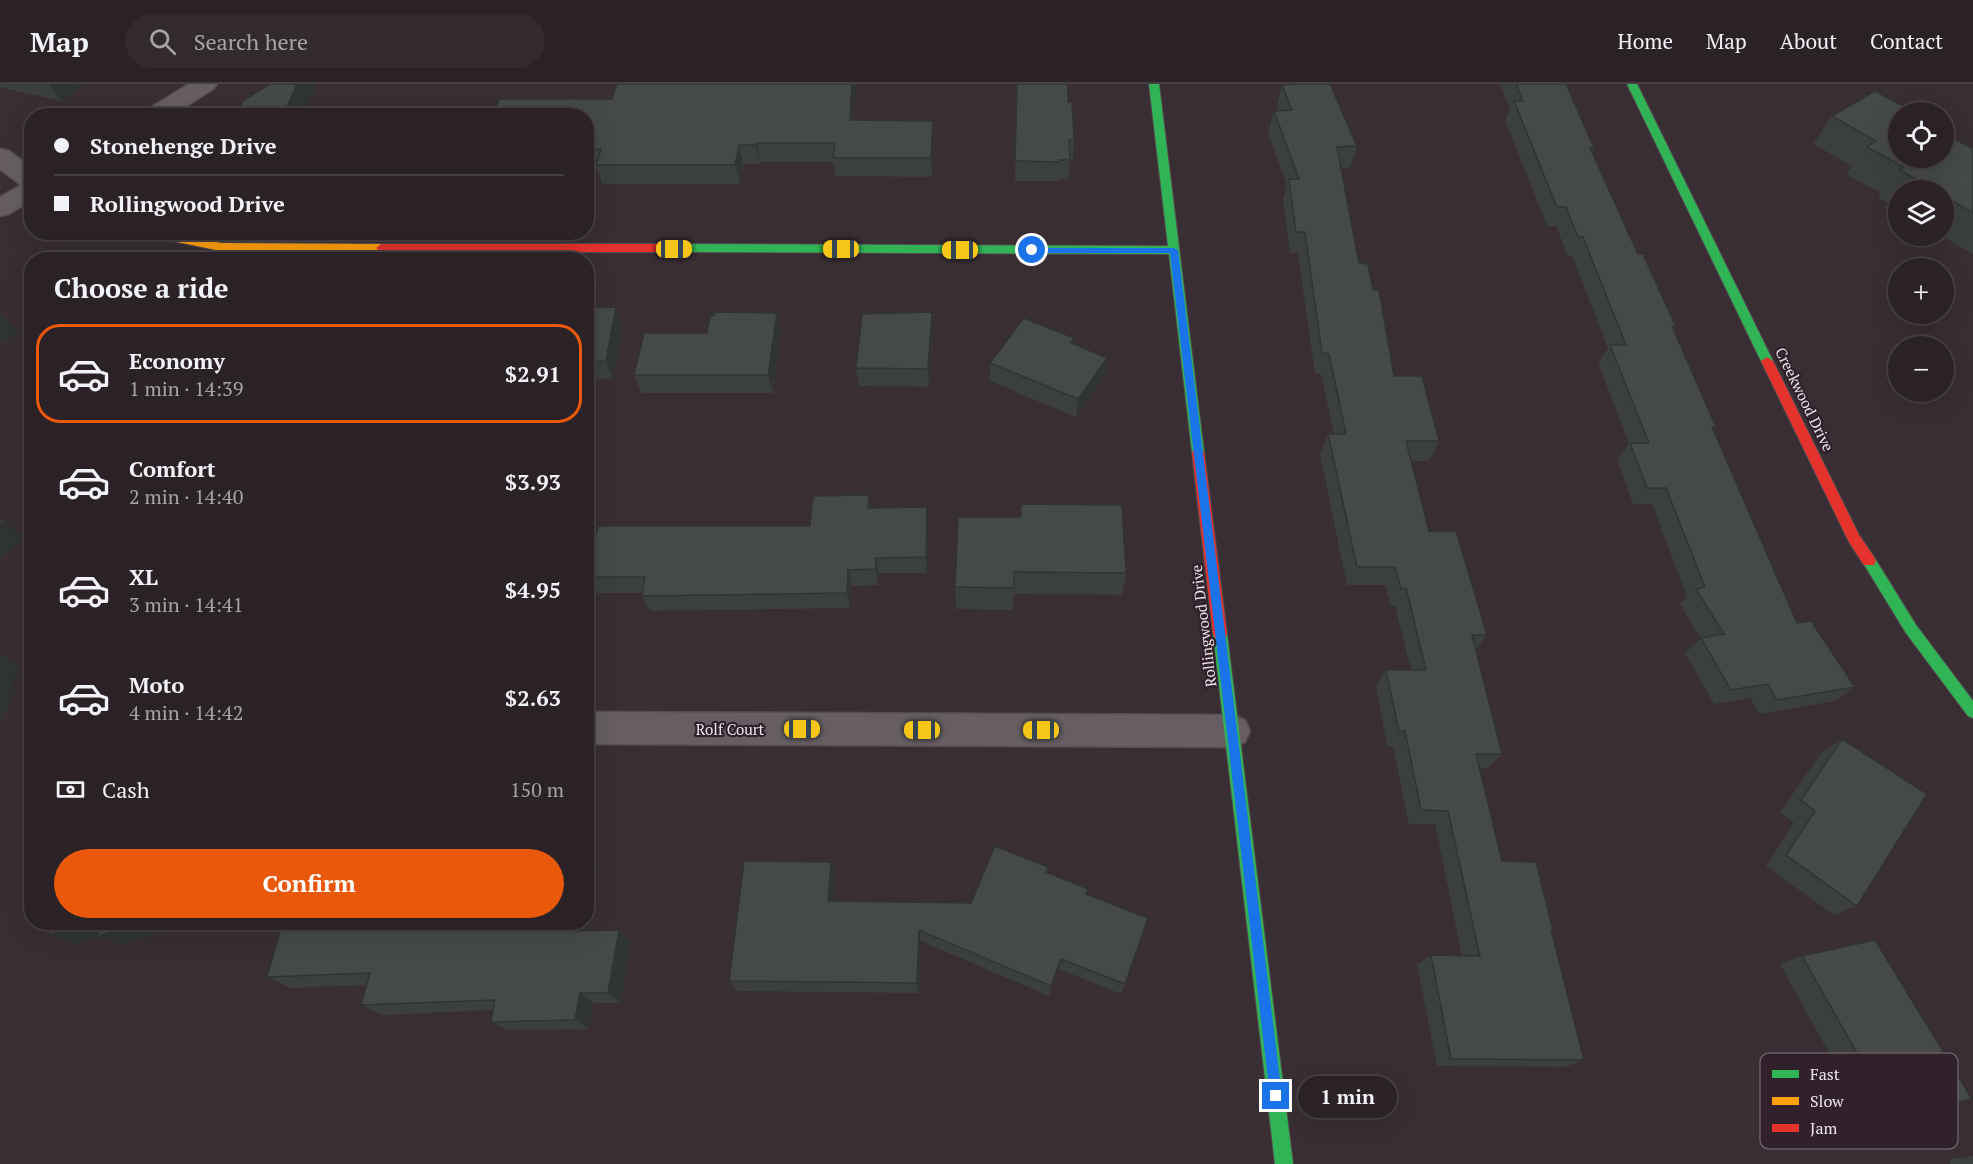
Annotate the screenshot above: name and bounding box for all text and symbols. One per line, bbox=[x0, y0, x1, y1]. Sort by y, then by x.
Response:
search box bbox=[125, 14, 545, 68]
text: Map bbox=[30, 23, 89, 60]
icon: search bbox=[146, 25, 179, 58]
text: Search here bbox=[194, 27, 308, 56]
text: Home bbox=[1617, 27, 1673, 55]
text: Map bbox=[1706, 27, 1747, 55]
text: About bbox=[1780, 27, 1837, 55]
text: Contact bbox=[1870, 27, 1943, 55]
map controls bbox=[1888, 102, 1954, 402]
button: locate bbox=[1888, 102, 1954, 168]
text: Stonehenge Drive bbox=[90, 131, 277, 160]
button: layers bbox=[1888, 180, 1954, 246]
text: Rollingwood Drive bbox=[90, 189, 285, 218]
route start bbox=[1018, 236, 1045, 263]
car bbox=[656, 240, 692, 258]
car bbox=[823, 240, 859, 258]
car bbox=[942, 241, 978, 259]
button: + bbox=[1888, 258, 1954, 324]
text: Choose a ride bbox=[54, 270, 229, 306]
button: − bbox=[1888, 336, 1954, 402]
street label: Creekwood Drive bbox=[1771, 344, 1839, 454]
text: Economy bbox=[129, 346, 225, 375]
icon: car bbox=[57, 347, 111, 401]
text: $2.91 bbox=[505, 359, 561, 388]
text: 1 min · 14:39 bbox=[129, 375, 243, 402]
text: Comfort bbox=[129, 454, 215, 483]
icon: car bbox=[57, 455, 111, 509]
text: $3.93 bbox=[505, 467, 561, 496]
text: 2 min · 14:40 bbox=[129, 483, 243, 510]
text: XL bbox=[129, 562, 158, 591]
icon: car bbox=[57, 563, 111, 617]
street label: Rollingwood Drive bbox=[1186, 564, 1220, 688]
text: $4.95 bbox=[505, 575, 561, 604]
text: 3 min · 14:41 bbox=[129, 591, 243, 618]
text: Moto bbox=[129, 670, 184, 699]
icon: car bbox=[57, 671, 111, 725]
text: $2.63 bbox=[505, 683, 561, 712]
text: 4 min · 14:42 bbox=[129, 699, 243, 726]
street label: Rolf Court bbox=[696, 719, 765, 739]
car bbox=[784, 720, 820, 738]
car bbox=[904, 721, 940, 739]
car bbox=[1023, 721, 1059, 739]
icon: cash bbox=[54, 773, 87, 806]
text: Cash bbox=[102, 775, 150, 804]
text: 150 m bbox=[510, 776, 564, 803]
button: Confirm bbox=[54, 849, 564, 918]
legend bbox=[1760, 1053, 1958, 1149]
text: Fast bbox=[1810, 1063, 1840, 1085]
callout: 1 min bbox=[1297, 1075, 1396, 1117]
route end bbox=[1262, 1082, 1289, 1109]
text: 1 min bbox=[1320, 1083, 1375, 1110]
text: Slow bbox=[1810, 1090, 1844, 1112]
text: Jam bbox=[1810, 1117, 1838, 1139]

